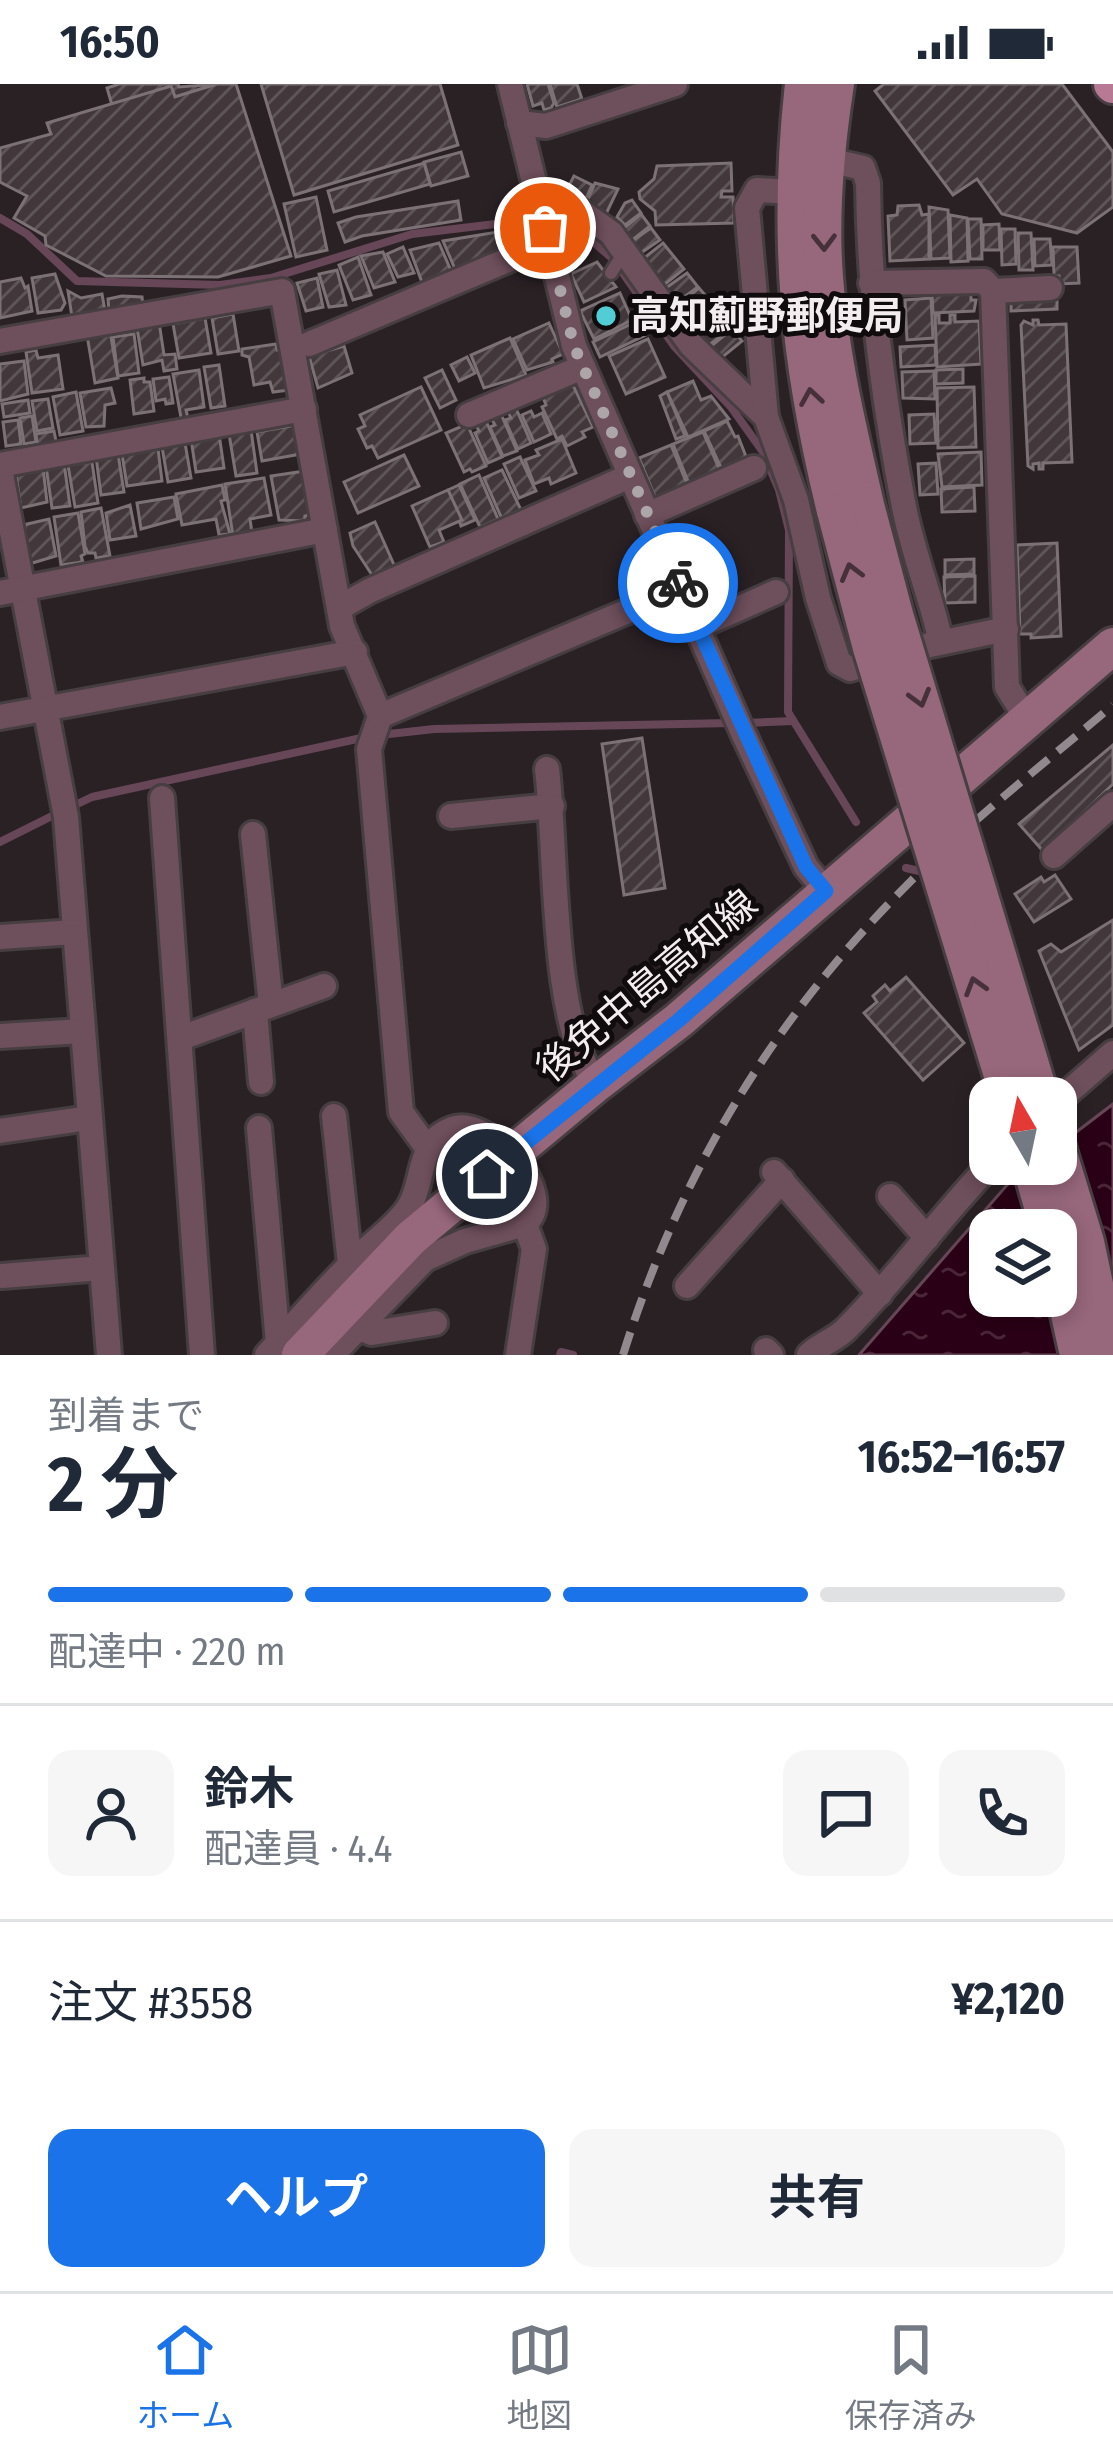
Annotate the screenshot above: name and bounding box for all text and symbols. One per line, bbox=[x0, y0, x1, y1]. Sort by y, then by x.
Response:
text: 16:50 bbox=[60, 15, 160, 69]
pin bbox=[494, 177, 596, 279]
icon: bag bbox=[512, 195, 578, 261]
one-way arrow bbox=[811, 234, 837, 252]
place label: 高知薊野郵便局 bbox=[630, 293, 903, 339]
marker: 高知薊野郵便局 bbox=[593, 303, 619, 329]
one-way arrow bbox=[800, 387, 825, 407]
courier bbox=[618, 523, 738, 643]
icon: bike bbox=[645, 550, 711, 616]
one-way arrow bbox=[840, 563, 865, 583]
one-way arrow bbox=[906, 687, 931, 708]
street label: 後免中島高知線 bbox=[528, 881, 766, 1091]
one-way arrow bbox=[964, 976, 989, 997]
north arrow bbox=[969, 1077, 1077, 1185]
map controls bbox=[969, 1077, 1077, 1317]
pin bbox=[436, 1123, 538, 1225]
icon: home bbox=[454, 1141, 520, 1207]
button: layers bbox=[969, 1209, 1077, 1317]
text: 到着まで bbox=[48, 1393, 204, 1439]
text: 16:52–16:57 bbox=[858, 1430, 1065, 1484]
text: 2 分 bbox=[48, 1438, 178, 1532]
text: 配達中 · 220 m bbox=[48, 1629, 285, 1675]
button: person bbox=[48, 1750, 174, 1876]
button: chat bbox=[783, 1750, 909, 1876]
button: phone bbox=[939, 1750, 1065, 1876]
text: 鈴木 bbox=[204, 1762, 294, 1816]
text: 配達員 · 4.4 bbox=[204, 1826, 392, 1872]
text: ¥2,120 bbox=[951, 1972, 1065, 2026]
text: 注文 #3558 bbox=[48, 1976, 253, 2030]
button: ヘルプ bbox=[48, 2129, 545, 2267]
button: 共有 bbox=[569, 2129, 1065, 2267]
tab: ホーム bbox=[136, 2317, 234, 2437]
tab: 地図 bbox=[507, 2317, 573, 2437]
tab: 保存済み bbox=[845, 2317, 977, 2437]

